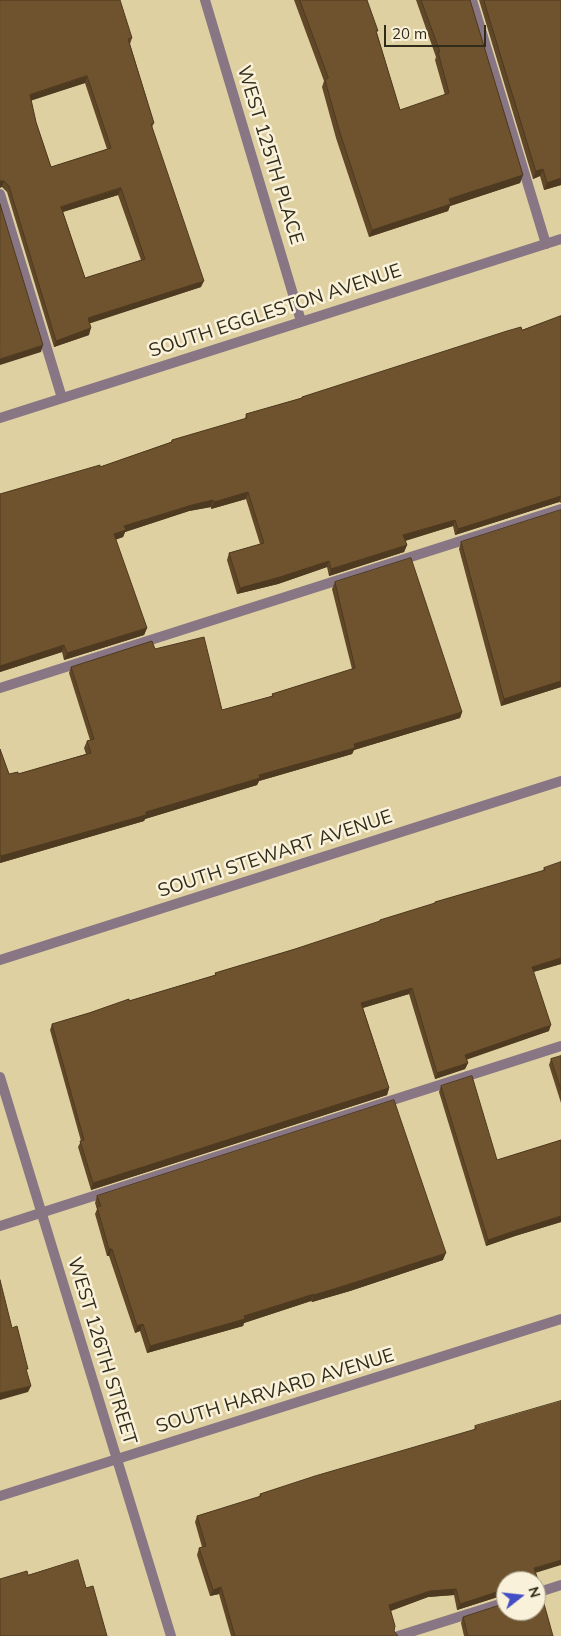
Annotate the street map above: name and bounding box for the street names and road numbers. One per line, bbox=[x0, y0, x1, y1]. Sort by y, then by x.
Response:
street label: WEST 125TH PLACE bbox=[232, 63, 308, 247]
street label: SOUTH EGGLESTON AVENUE bbox=[146, 259, 404, 363]
street label: SOUTH STEWART AVENUE bbox=[155, 805, 395, 903]
street label: WEST 126TH STREET bbox=[63, 1254, 141, 1448]
street label: SOUTH HARVARD AVENUE bbox=[153, 1344, 397, 1438]

